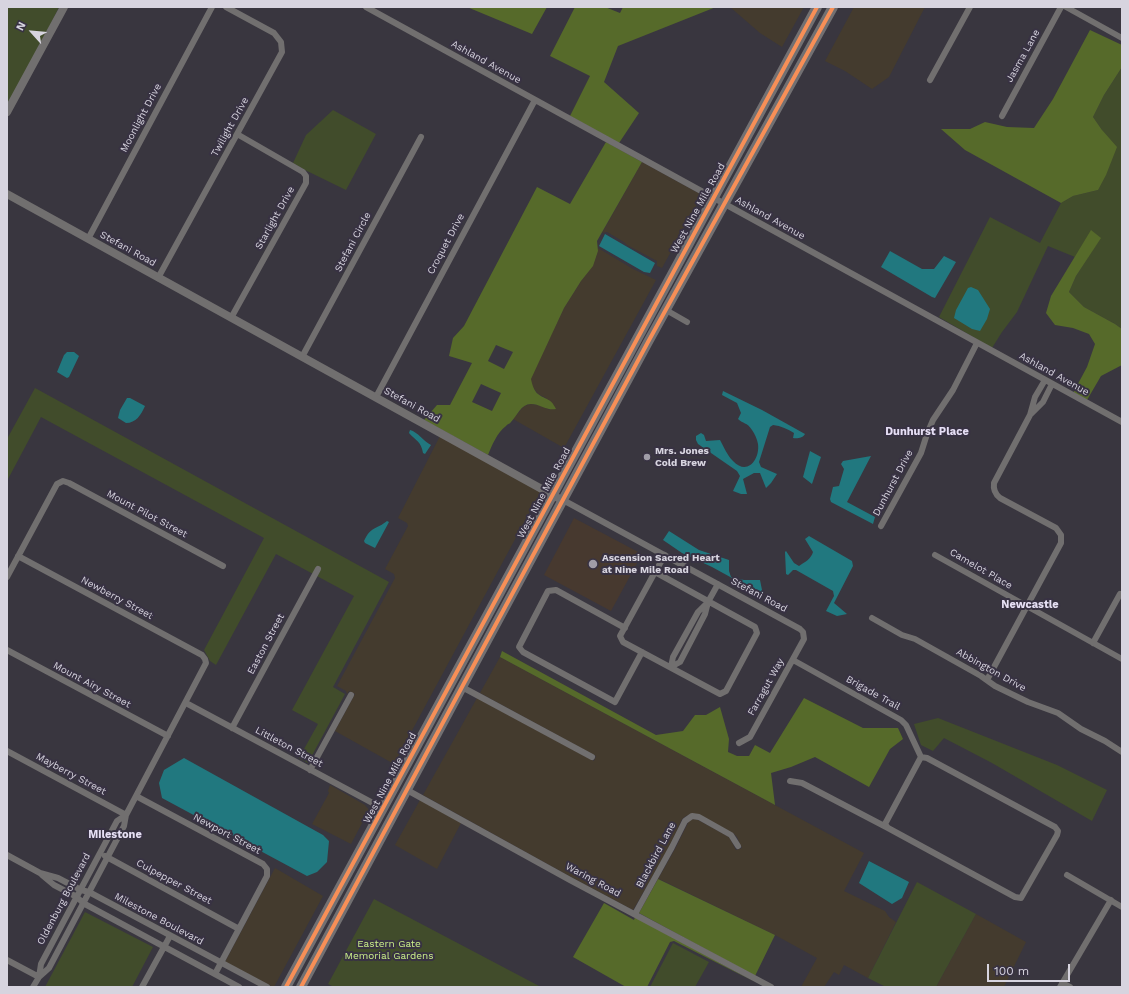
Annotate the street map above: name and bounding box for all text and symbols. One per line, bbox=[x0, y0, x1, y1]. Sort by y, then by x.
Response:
north arrow bbox=[12, 12, 52, 52]
text: N bbox=[13, 20, 29, 33]
street label: Jasma Lane bbox=[1004, 27, 1042, 85]
street label: Ashland Avenue bbox=[449, 38, 523, 86]
street label: Moonlight Drive bbox=[118, 82, 164, 154]
street label: Twilight Drive bbox=[209, 95, 251, 159]
street label: West Nine Mile Road bbox=[668, 161, 728, 255]
street label: Starlight Drive bbox=[253, 184, 297, 252]
street label: Ashland Avenue bbox=[733, 194, 807, 242]
street label: Stefani Circle bbox=[332, 210, 374, 274]
street label: Croquet Drive bbox=[425, 211, 467, 277]
street label: Stefani Road bbox=[98, 229, 158, 269]
street label: Ashland Avenue bbox=[1017, 350, 1091, 398]
street label: Stefani Road bbox=[382, 385, 442, 425]
district label: Dunhurst Place bbox=[885, 425, 969, 439]
place label: Mrs. Jones Cold Brew bbox=[655, 445, 709, 468]
street label: West Nine Mile Road bbox=[515, 446, 573, 540]
street label: Dunhurst Drive bbox=[870, 448, 916, 518]
marker: Mrs. Jones Cold Brew bbox=[642, 452, 652, 462]
street label: Mount Pilot Street bbox=[105, 488, 189, 540]
street label: Camelot Place bbox=[947, 546, 1015, 592]
place label: Ascension Sacred Heart at Nine Mile Road bbox=[602, 552, 720, 576]
marker: Ascension Sacred Heart at Nine Mile Road bbox=[587, 558, 599, 570]
street label: Newberry Street bbox=[79, 574, 155, 622]
street label: Stefani Road bbox=[729, 575, 789, 615]
district label: Newcastle bbox=[1001, 598, 1059, 612]
street label: Easton Street bbox=[245, 612, 287, 676]
street label: Abbington Drive bbox=[954, 646, 1028, 694]
street label: Farragut Way bbox=[745, 656, 787, 718]
street label: Mount Airy Street bbox=[51, 659, 133, 711]
street label: Brigade Trail bbox=[844, 673, 902, 713]
street label: Littleton Street bbox=[253, 724, 325, 770]
street label: West Nine Mile Road bbox=[361, 731, 419, 825]
street label: Mayberry Street bbox=[34, 750, 108, 798]
street label: Newport Street bbox=[191, 811, 263, 857]
street label: Blackbird Lane bbox=[634, 820, 678, 890]
district label: Milestone bbox=[88, 828, 142, 842]
street label: Oldenburg Boulevard bbox=[35, 851, 93, 947]
street label: Culpepper Street bbox=[134, 857, 214, 907]
street label: Waring Road bbox=[563, 860, 623, 900]
street label: Milestone Boulevard bbox=[112, 890, 206, 948]
park label: Eastern Gate Memorial Gardens bbox=[345, 938, 433, 962]
scale bar bbox=[989, 956, 1072, 982]
text: 100 m bbox=[994, 964, 1029, 978]

